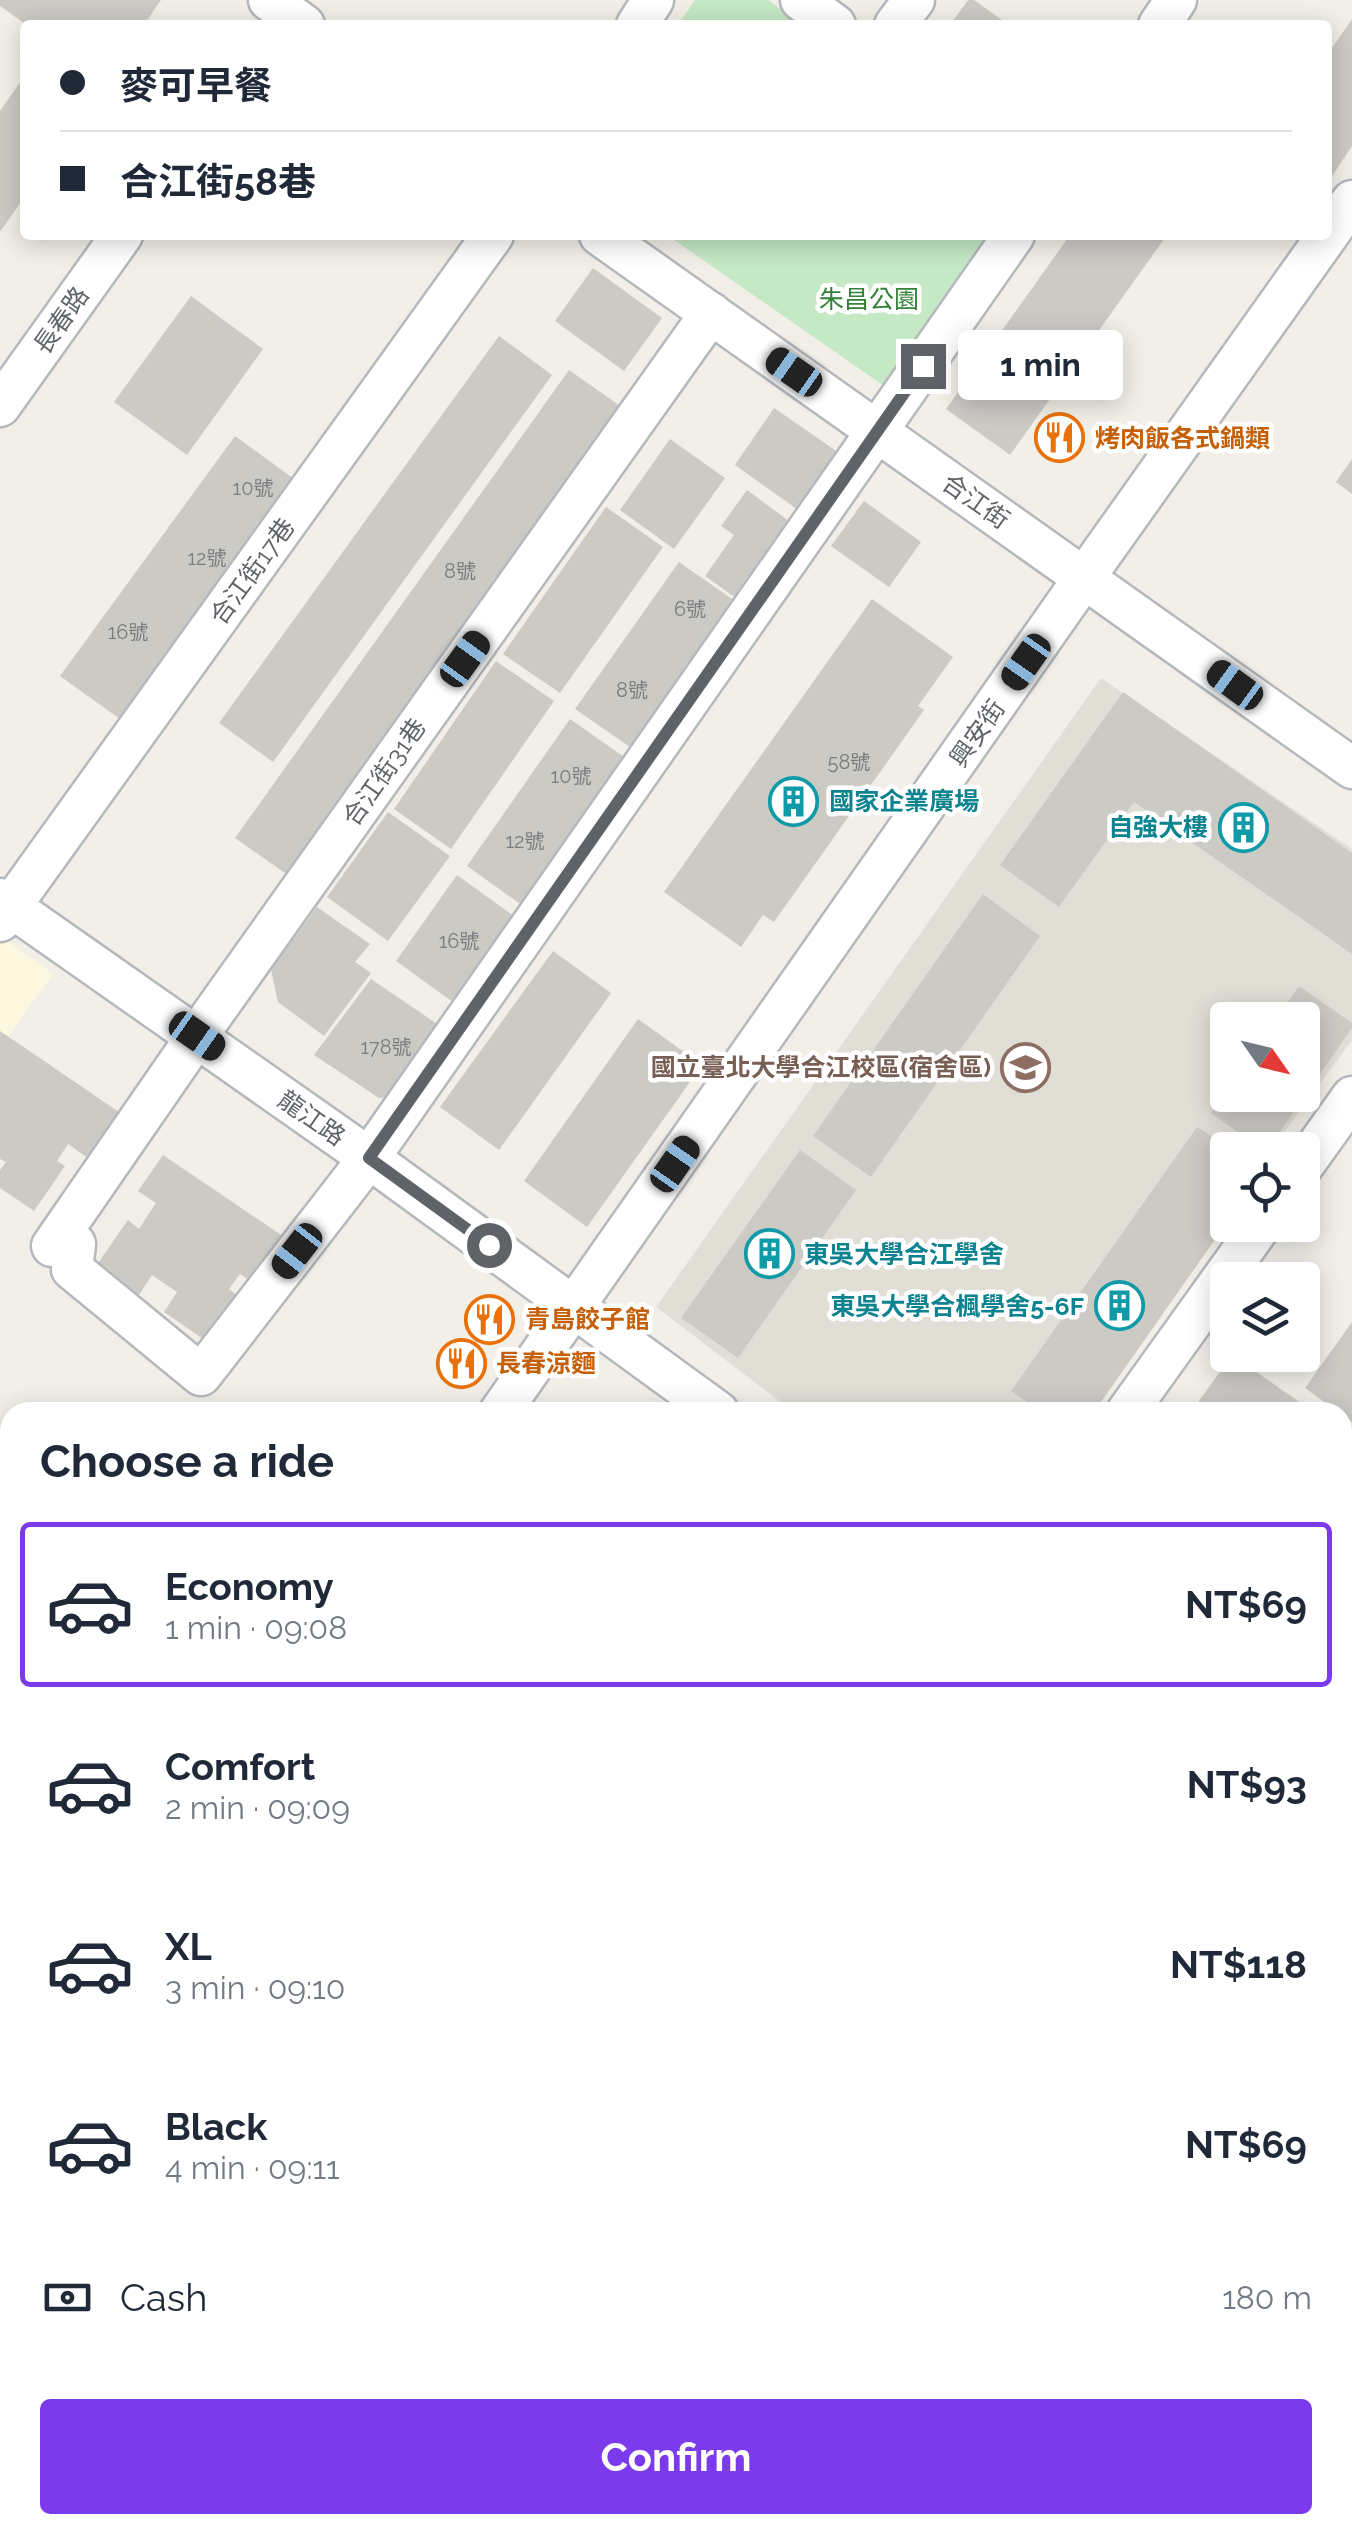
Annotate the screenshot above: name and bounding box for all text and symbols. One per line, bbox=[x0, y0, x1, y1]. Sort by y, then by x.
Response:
text: 麥可早餐 bbox=[120, 63, 272, 108]
text: 合江街58巷 bbox=[120, 159, 316, 204]
street label: 長春路 bbox=[27, 281, 95, 359]
park label: 朱昌公園 bbox=[819, 284, 919, 314]
callout: 1 min bbox=[958, 331, 1123, 401]
car bbox=[761, 343, 827, 401]
route end bbox=[901, 344, 946, 389]
text: 1 min bbox=[1000, 346, 1081, 383]
restaurant icon: 烤肉飯各式鍋類 bbox=[1034, 412, 1086, 464]
place label: 烤肉飯各式鍋類 bbox=[1095, 423, 1270, 453]
street label: 合江街 bbox=[937, 467, 1015, 535]
house number: 10號 bbox=[233, 476, 273, 500]
street label: 合江街17巷 bbox=[203, 512, 301, 630]
house number: 12號 bbox=[188, 546, 226, 570]
house number: 8號 bbox=[444, 559, 476, 583]
house number: 6號 bbox=[674, 597, 706, 621]
house number: 16號 bbox=[108, 620, 148, 644]
car bbox=[435, 626, 495, 692]
car bbox=[997, 629, 1055, 695]
car bbox=[1202, 655, 1268, 715]
house number: 8號 bbox=[616, 678, 648, 702]
street label: 興安街 bbox=[943, 694, 1011, 772]
street label: 合江街31巷 bbox=[336, 713, 432, 831]
house number: 58號 bbox=[828, 750, 870, 774]
house number: 10號 bbox=[551, 764, 591, 788]
building icon: 國家企業廣場 bbox=[768, 775, 820, 827]
place label: 國家企業廣場 bbox=[829, 786, 979, 816]
building icon: 自強大樓 bbox=[1217, 801, 1269, 853]
place label: 自強大樓 bbox=[1108, 812, 1208, 842]
house number: 12號 bbox=[506, 829, 544, 853]
house number: 16號 bbox=[439, 929, 479, 953]
north arrow bbox=[1210, 1002, 1320, 1112]
map controls bbox=[1210, 1002, 1320, 1372]
car bbox=[164, 1007, 230, 1065]
house number: 178號 bbox=[360, 1035, 412, 1059]
school or university icon: 國立臺北大學合江校區(宿舍區) bbox=[1000, 1041, 1052, 1093]
place label: 國立臺北大學合江校區(宿舍區) bbox=[651, 1052, 991, 1082]
street label: 龍江路 bbox=[273, 1084, 351, 1152]
car bbox=[646, 1131, 704, 1197]
button: locate bbox=[1210, 1132, 1320, 1242]
car bbox=[267, 1218, 327, 1284]
route start bbox=[467, 1223, 512, 1268]
building icon: 東吳大學合江學舍 bbox=[743, 1228, 795, 1280]
place label: 東吳大學合江學舍 bbox=[804, 1239, 1004, 1269]
button: layers bbox=[1210, 1262, 1320, 1372]
building icon: 東吳大學合楓學舍5-6F bbox=[1093, 1280, 1145, 1332]
place label: 東吳大學合楓學舍5-6F bbox=[830, 1291, 1084, 1321]
restaurant icon: 青島餃子館 bbox=[464, 1293, 516, 1345]
place label: 青島餃子館 bbox=[525, 1304, 650, 1334]
restaurant icon: 長春涼麵 bbox=[435, 1337, 487, 1389]
place label: 長春涼麵 bbox=[496, 1348, 596, 1378]
text: Choose a ride bbox=[40, 1435, 334, 1488]
icon: car bbox=[45, 1560, 135, 1650]
text: Economy bbox=[165, 1564, 334, 1609]
text: NT$69 bbox=[1185, 1582, 1307, 1627]
text: 1 min · 09:08 bbox=[165, 1609, 347, 1646]
icon: car bbox=[45, 1740, 135, 1830]
text: Comfort bbox=[165, 1744, 315, 1789]
text: NT$93 bbox=[1187, 1762, 1307, 1807]
text: 2 min · 09:09 bbox=[165, 1789, 350, 1826]
icon: car bbox=[45, 1920, 135, 2010]
text: XL bbox=[165, 1924, 212, 1969]
text: NT$118 bbox=[1170, 1942, 1307, 1987]
text: 3 min · 09:10 bbox=[165, 1969, 345, 2006]
icon: car bbox=[45, 2100, 135, 2190]
text: Black bbox=[165, 2104, 267, 2149]
text: NT$69 bbox=[1185, 2122, 1307, 2167]
text: 4 min · 09:11 bbox=[165, 2149, 340, 2186]
icon: cash bbox=[40, 2270, 95, 2325]
text: Cash bbox=[120, 2275, 207, 2320]
text: 180 m bbox=[1222, 2279, 1312, 2316]
button: Confirm bbox=[40, 2399, 1312, 2514]

